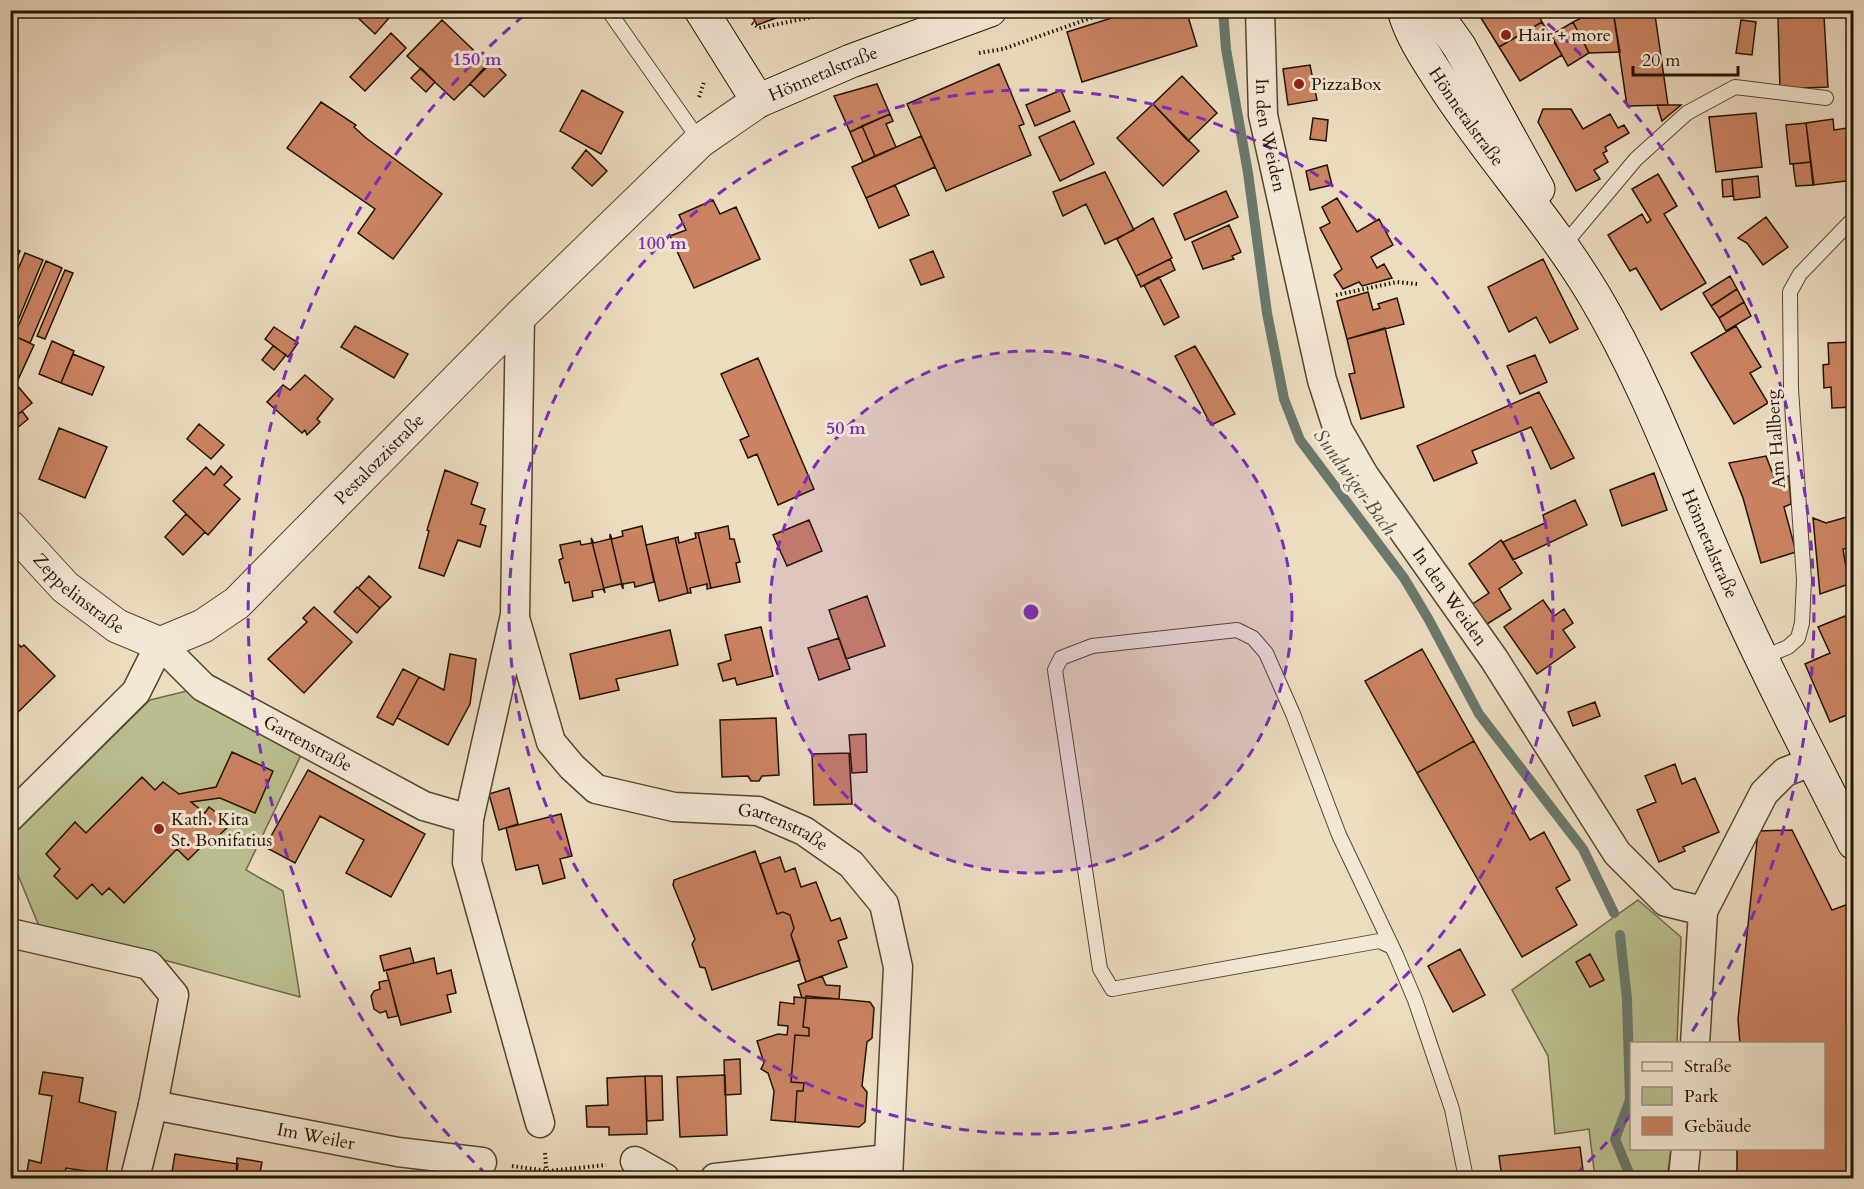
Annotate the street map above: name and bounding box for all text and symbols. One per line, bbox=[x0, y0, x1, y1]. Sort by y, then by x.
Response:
place label: Hair + more bbox=[1518, 23, 1611, 48]
marker: Hair + more bbox=[1499, 28, 1513, 42]
scale bar bbox=[1633, 39, 1738, 77]
street label: Hönnetalstraße bbox=[764, 40, 881, 108]
text: 150 m bbox=[452, 47, 502, 72]
text: 20 m bbox=[1642, 48, 1681, 73]
street label: Hönnetalstraße bbox=[1423, 62, 1510, 171]
place label: PizzaBox bbox=[1311, 72, 1382, 97]
marker: PizzaBox bbox=[1292, 77, 1306, 91]
street label: In den Weiden bbox=[1249, 78, 1292, 195]
text: 100 m bbox=[637, 231, 687, 256]
street label: Am Hallberg bbox=[1760, 388, 1792, 489]
street label: Pestalozzistraße bbox=[328, 408, 430, 510]
text: 50 m bbox=[826, 416, 866, 441]
water label: Sundwiger Bach bbox=[1307, 423, 1403, 541]
street label: Hönnetalstraße bbox=[1675, 485, 1745, 602]
street label: In den Weiden bbox=[1407, 542, 1494, 652]
street label: Zeppelinstraße bbox=[27, 548, 128, 640]
centre of rings bbox=[1021, 602, 1041, 622]
street label: Gartenstraße bbox=[259, 709, 357, 778]
street label: Gartenstraße bbox=[737, 798, 833, 857]
place label: Kath. Kita St. Bonifatius bbox=[171, 807, 272, 853]
marker: Kath. Kita St. Bonifatius bbox=[152, 822, 166, 836]
legend bbox=[1630, 1042, 1825, 1150]
text: Straße bbox=[1684, 1054, 1732, 1079]
text: Park bbox=[1684, 1084, 1719, 1109]
text: Gebäude bbox=[1684, 1114, 1752, 1139]
street label: Im Weiler bbox=[275, 1117, 357, 1156]

